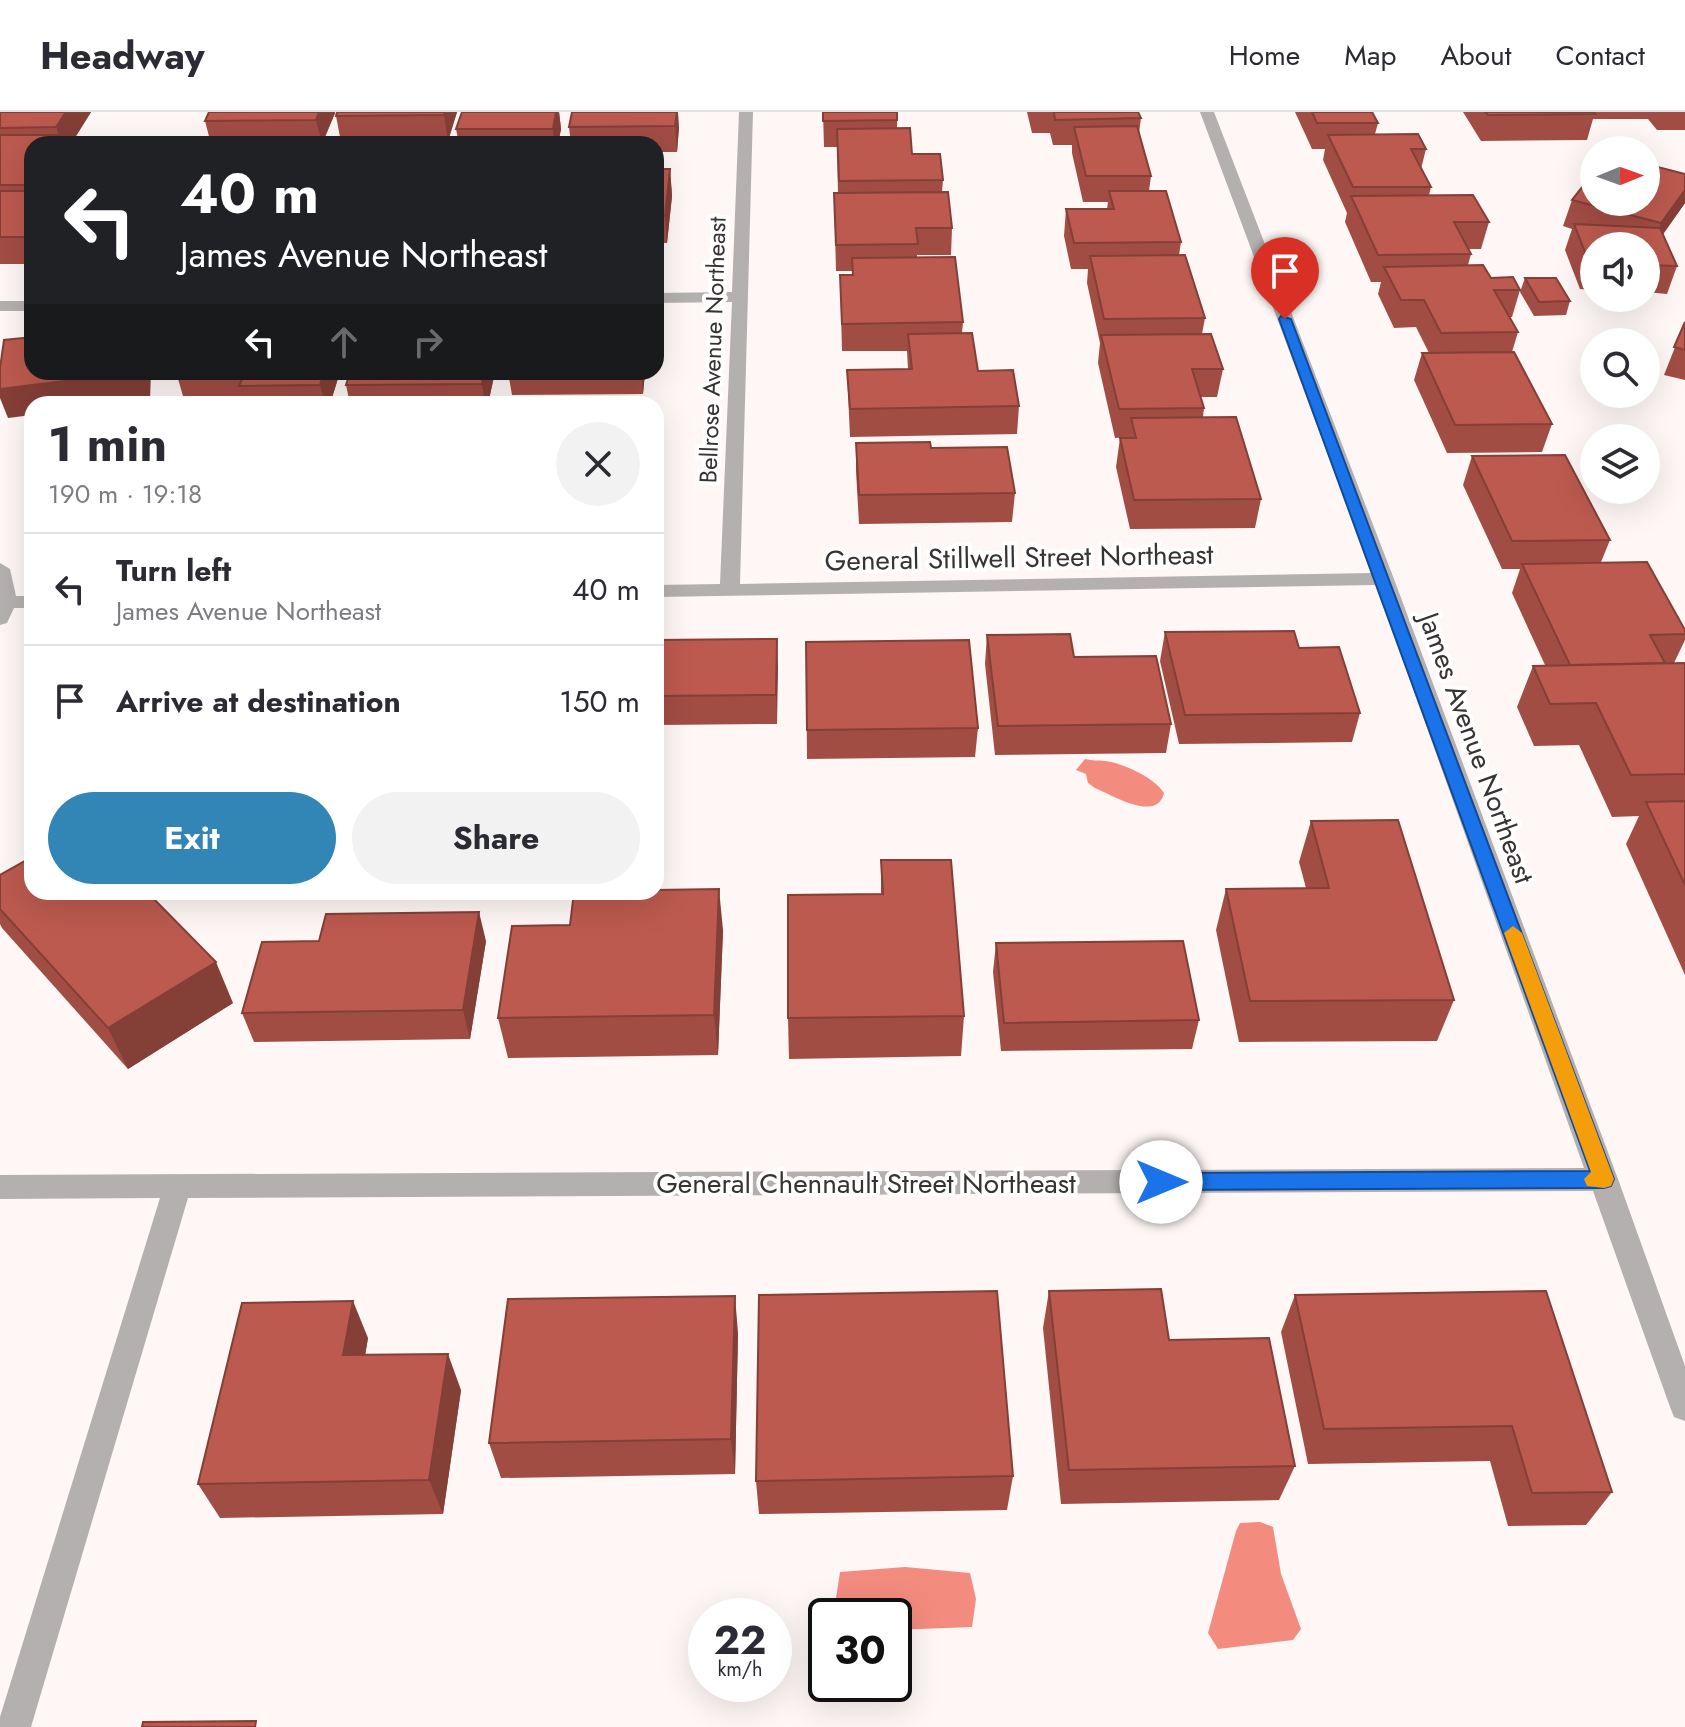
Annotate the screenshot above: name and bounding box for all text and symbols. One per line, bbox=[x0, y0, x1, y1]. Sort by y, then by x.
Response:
text: Headway bbox=[40, 28, 205, 83]
text: Home bbox=[1229, 35, 1300, 76]
text: Map bbox=[1344, 35, 1396, 76]
text: About bbox=[1440, 35, 1512, 76]
text: Contact bbox=[1556, 35, 1645, 76]
north arrow bbox=[1580, 136, 1660, 216]
map controls bbox=[1580, 136, 1660, 504]
text: 40 m bbox=[180, 153, 319, 234]
icon: left bbox=[48, 168, 152, 272]
street label: Bellrose Avenue Northeast bbox=[690, 216, 735, 484]
text: James Avenue Northeast bbox=[180, 228, 547, 280]
button: sound bbox=[1580, 232, 1660, 312]
pin bbox=[1251, 237, 1319, 319]
icon: arrive bbox=[1263, 249, 1307, 293]
icon: left bbox=[238, 320, 282, 364]
icon: ahead bbox=[322, 320, 366, 364]
icon: right bbox=[406, 320, 450, 364]
button: search bbox=[1580, 328, 1660, 408]
text: 1 min bbox=[48, 410, 167, 479]
button: close bbox=[556, 422, 640, 506]
button: layers bbox=[1580, 424, 1660, 504]
text: 190 m · 19:18 bbox=[48, 475, 202, 513]
street label: General Stillwell Street Northeast bbox=[824, 534, 1214, 581]
text: Turn left bbox=[116, 549, 231, 592]
icon: left bbox=[48, 567, 92, 611]
text: 40 m bbox=[572, 568, 640, 611]
text: James Avenue Northeast bbox=[116, 592, 381, 630]
street label: James Avenue Northeast bbox=[1407, 603, 1545, 890]
icon: arrive bbox=[48, 679, 92, 723]
text: Arrive at destination bbox=[116, 680, 401, 723]
text: 150 m bbox=[559, 680, 640, 723]
button: Exit bbox=[48, 792, 336, 884]
button: Share bbox=[352, 792, 640, 884]
position arrow bbox=[1119, 1140, 1203, 1224]
street label: General Chennault Street Northeast bbox=[656, 1163, 1076, 1204]
speed limit sign: 30 bbox=[808, 1598, 912, 1702]
text: 22 bbox=[714, 1611, 766, 1669]
text: km/h bbox=[717, 1655, 763, 1684]

